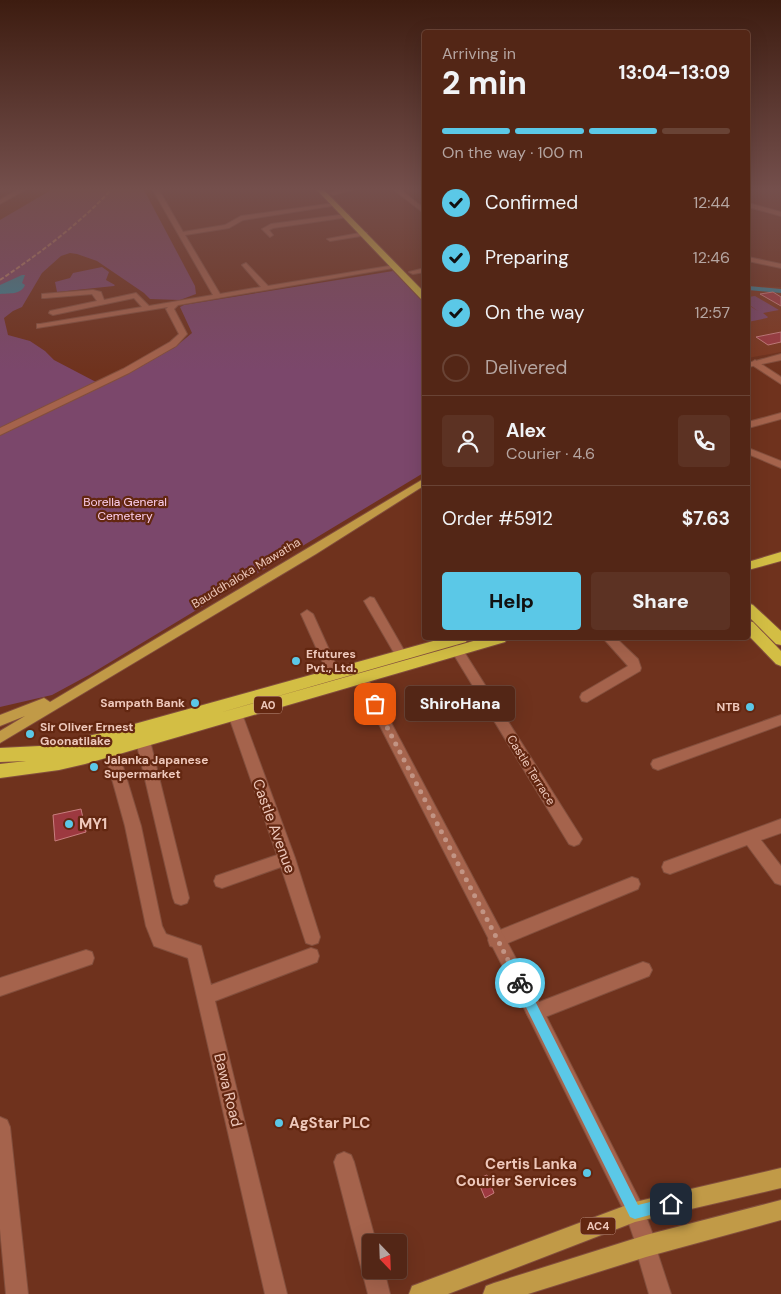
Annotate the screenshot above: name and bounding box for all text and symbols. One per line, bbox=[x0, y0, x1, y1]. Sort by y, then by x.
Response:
text: Arriving in bbox=[442, 43, 516, 64]
text: 13:04–13:09 bbox=[619, 60, 730, 85]
text: 2 min bbox=[442, 62, 527, 104]
text: On the way · 100 m bbox=[442, 142, 583, 163]
icon: check bbox=[442, 189, 470, 217]
text: Confirmed bbox=[485, 190, 578, 215]
text: 12:44 bbox=[693, 192, 730, 213]
icon: check bbox=[442, 244, 470, 272]
text: Preparing bbox=[485, 245, 569, 270]
text: 12:46 bbox=[693, 247, 730, 268]
icon: check bbox=[442, 299, 470, 327]
text: On the way bbox=[485, 300, 585, 325]
text: 12:57 bbox=[695, 302, 730, 323]
text: Delivered bbox=[485, 355, 567, 380]
button: person bbox=[442, 415, 494, 467]
button: phone bbox=[678, 415, 730, 467]
text: Alex bbox=[506, 418, 546, 443]
text: Courier · 4.6 bbox=[506, 443, 595, 464]
park label: Borella General Cemetery bbox=[83, 494, 167, 524]
text: Order #5912 bbox=[442, 506, 553, 531]
text: $7.63 bbox=[682, 506, 730, 531]
street label: Bauddhaloka Mawatha bbox=[188, 534, 304, 612]
button: Help bbox=[442, 572, 581, 630]
button: Share bbox=[591, 572, 730, 630]
place label: Efutures Pvt., Ltd. bbox=[306, 646, 356, 676]
marker: Efutures Pvt., Ltd. bbox=[290, 655, 302, 667]
pin bbox=[354, 683, 396, 725]
callout: ShiroHana bbox=[405, 686, 515, 722]
icon: bag bbox=[361, 690, 389, 718]
text: ShiroHana bbox=[420, 693, 500, 714]
place label: Sampath Bank bbox=[100, 695, 185, 711]
road number: A0 bbox=[254, 696, 282, 714]
marker: Sampath Bank bbox=[189, 697, 201, 709]
place label: NTB bbox=[716, 699, 740, 715]
marker: NTB bbox=[744, 701, 756, 713]
place label: Sir Oliver Ernest Goonatilake bbox=[40, 719, 134, 749]
marker: Sir Oliver Ernest Goonatilake bbox=[24, 728, 36, 740]
street label: Castle Terrace bbox=[503, 732, 559, 808]
place label: Jalanka Japanese Supermarket bbox=[104, 752, 208, 782]
marker: Jalanka Japanese Supermarket bbox=[88, 761, 100, 773]
street label: Castle Avenue bbox=[248, 776, 300, 876]
place label: MY1 bbox=[79, 814, 107, 834]
marker: MY1 bbox=[63, 818, 75, 830]
courier bbox=[495, 958, 545, 1008]
icon: bike bbox=[506, 969, 534, 997]
street label: Bawa Road bbox=[209, 1051, 247, 1129]
place label: AgStar PLC bbox=[289, 1113, 370, 1133]
marker: AgStar PLC bbox=[273, 1117, 285, 1129]
place label: Certis Lanka Courier Services bbox=[456, 1154, 577, 1191]
marker: Certis Lanka Courier Services bbox=[581, 1167, 593, 1179]
pin bbox=[650, 1183, 692, 1225]
icon: home bbox=[657, 1190, 685, 1218]
road number: AC4 bbox=[580, 1218, 616, 1234]
north arrow bbox=[362, 1234, 408, 1279]
map controls bbox=[362, 1234, 407, 1279]

